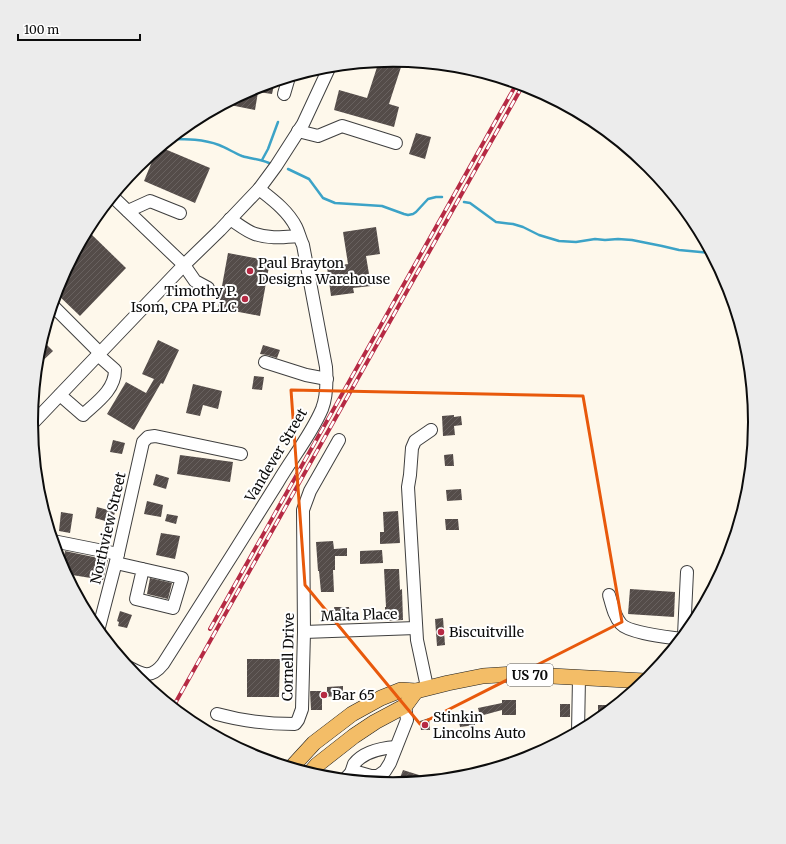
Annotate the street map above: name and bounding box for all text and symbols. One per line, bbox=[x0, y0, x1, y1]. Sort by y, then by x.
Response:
scale bar bbox=[18, 16, 140, 42]
text: 100 m bbox=[24, 22, 59, 37]
place label: Paul Brayton Designs Warehouse bbox=[258, 254, 390, 288]
marker: Paul Brayton Designs Warehouse bbox=[245, 266, 255, 276]
place label: Timothy P. Isom, CPA PLLC bbox=[131, 282, 237, 316]
marker: Timothy P. Isom, CPA PLLC bbox=[240, 294, 250, 304]
street label: Vandever Street bbox=[240, 404, 311, 506]
street label: Northview Street bbox=[86, 470, 130, 586]
street label: Malta Place bbox=[320, 605, 398, 625]
street label: Cornell Drive bbox=[278, 613, 298, 701]
place label: Biscuitville bbox=[449, 623, 524, 641]
marker: Biscuitville bbox=[436, 627, 446, 637]
road number: US 70 bbox=[507, 664, 553, 686]
place label: Bar 65 bbox=[332, 686, 375, 704]
marker: Bar 65 bbox=[319, 690, 329, 700]
place label: Stinkin Lincolns Auto bbox=[433, 708, 526, 742]
marker: Stinkin Lincolns Auto bbox=[420, 720, 430, 730]

